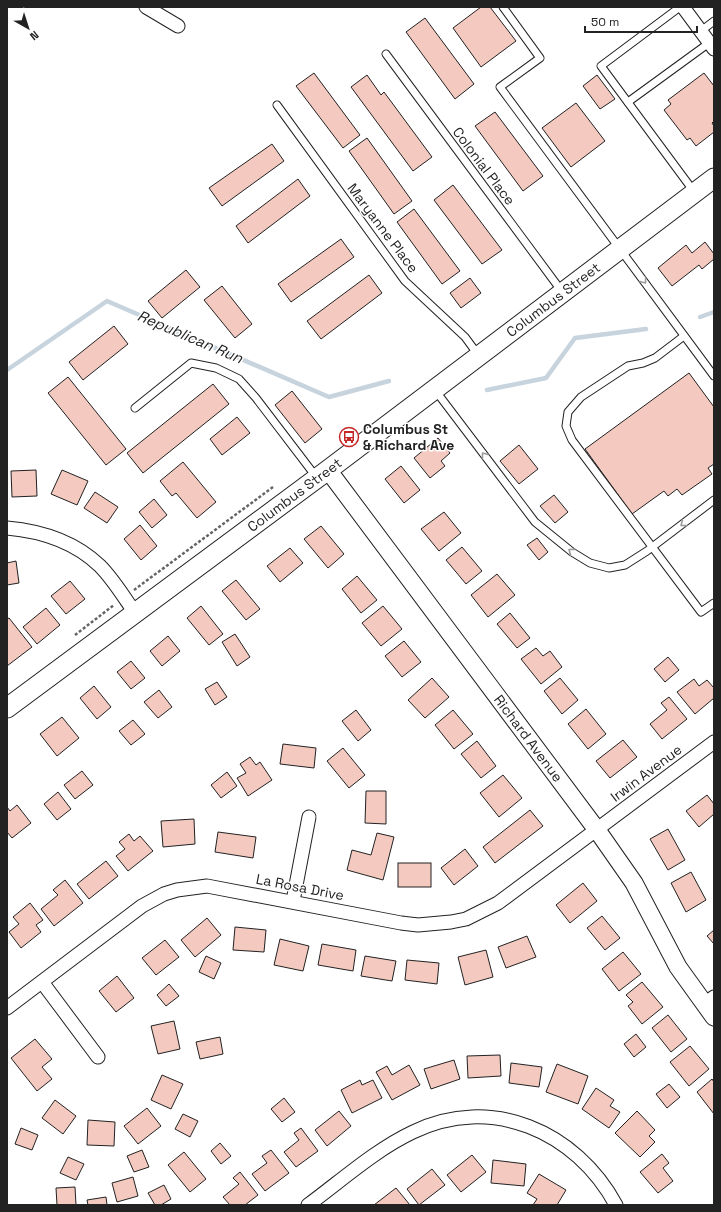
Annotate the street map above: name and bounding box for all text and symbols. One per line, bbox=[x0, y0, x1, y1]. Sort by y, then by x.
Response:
north arrow bbox=[8, 8, 48, 48]
scale bar bbox=[585, 8, 697, 34]
text: 50 m bbox=[591, 14, 619, 30]
text: N bbox=[27, 28, 42, 44]
street label: Colonial Place bbox=[449, 123, 519, 209]
street label: Maryanne Place bbox=[343, 180, 423, 276]
street label: Columbus Street bbox=[503, 258, 604, 341]
one-way arrow bbox=[639, 277, 646, 284]
water label: Republican Run bbox=[135, 306, 247, 368]
place label: Columbus St & Richard Ave bbox=[363, 420, 454, 454]
bus stop icon: Columbus St & Richard Ave bbox=[338, 426, 360, 448]
one-way arrow bbox=[481, 452, 489, 459]
street label: Columbus Street bbox=[244, 454, 345, 536]
one-way arrow bbox=[680, 519, 687, 526]
one-way arrow bbox=[568, 548, 575, 555]
street label: Richard Avenue bbox=[490, 691, 567, 786]
street label: Irwin Avenue bbox=[607, 740, 685, 806]
street label: La Rosa Drive bbox=[254, 870, 346, 904]

